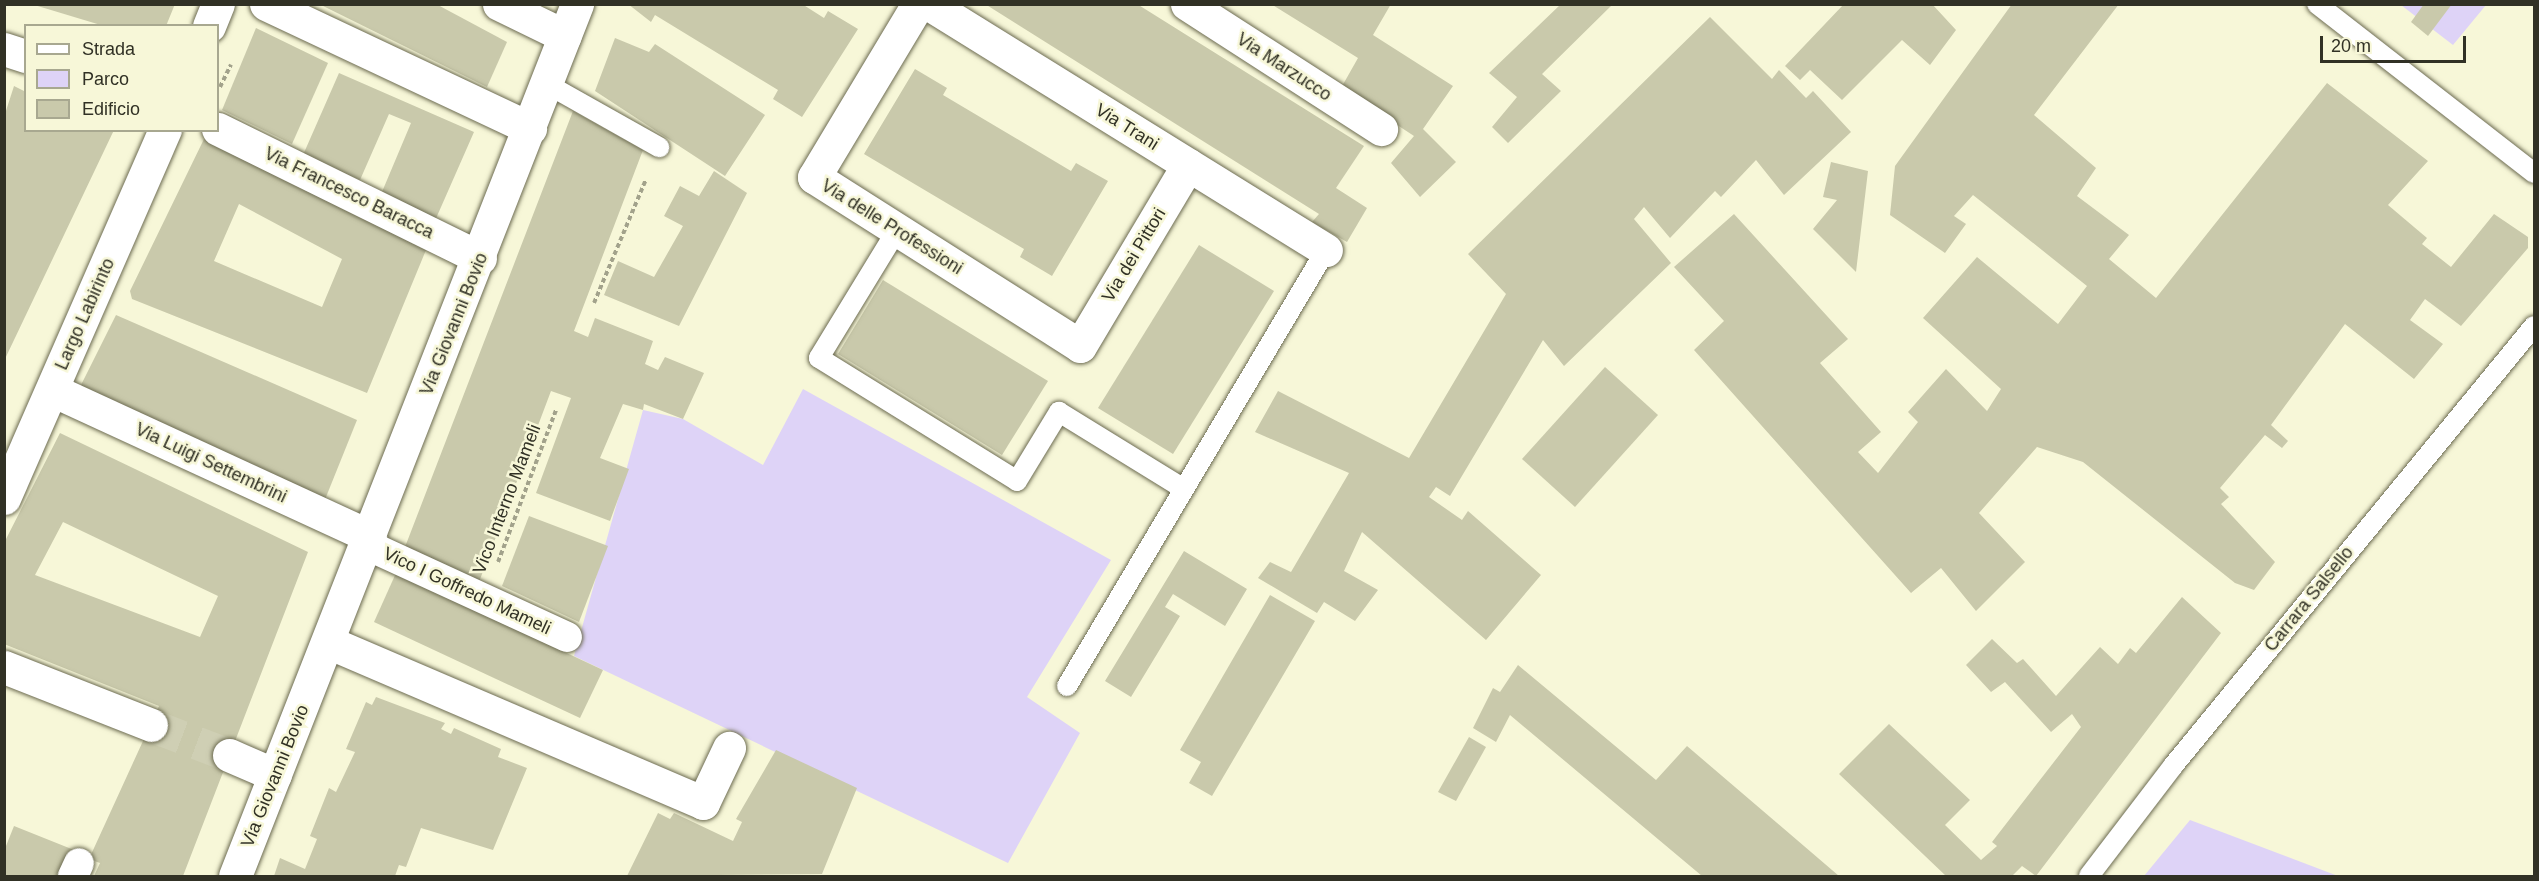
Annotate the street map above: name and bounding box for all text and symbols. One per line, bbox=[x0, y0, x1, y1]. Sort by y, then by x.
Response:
legend bbox=[24, 24, 219, 132]
scale bar bbox=[2323, 24, 2468, 62]
street label: Via Marzucco bbox=[1233, 28, 1335, 106]
text: 20 m bbox=[2331, 36, 2371, 56]
text: Strada bbox=[82, 39, 135, 59]
text: Parco bbox=[82, 69, 129, 89]
text: Edificio bbox=[82, 99, 140, 119]
street label: Via Trani bbox=[1091, 99, 1163, 155]
street label: Via Francesco Baracca bbox=[261, 143, 437, 243]
street label: Via delle Professioni bbox=[817, 175, 967, 279]
street label: Via dei Pittori bbox=[1098, 204, 1170, 306]
street label: Via Giovanni Bovio bbox=[416, 250, 492, 398]
street label: Largo Labirinto bbox=[51, 255, 119, 373]
street label: Via Luigi Settembrini bbox=[132, 418, 290, 508]
street label: Vico Interno Mameli bbox=[468, 421, 546, 577]
street label: Carrara Salsello bbox=[2260, 542, 2358, 656]
street label: Vico I Goffredo Mameli bbox=[380, 543, 554, 639]
street label: Via Giovanni Bovio bbox=[237, 702, 313, 850]

